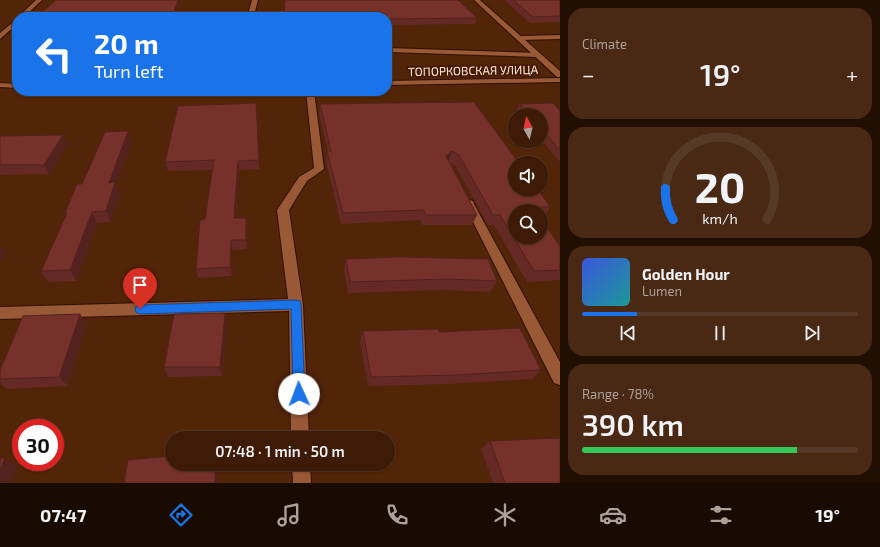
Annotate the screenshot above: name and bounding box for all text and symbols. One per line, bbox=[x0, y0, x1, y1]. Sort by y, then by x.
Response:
text: 20 m bbox=[94, 26, 159, 60]
icon: left bbox=[28, 28, 80, 80]
text: Climate bbox=[582, 36, 627, 52]
text: 19° bbox=[700, 56, 741, 92]
text: Turn left bbox=[94, 60, 164, 82]
text: − bbox=[582, 61, 595, 87]
text: + bbox=[846, 61, 858, 87]
street label: ТОПОРКОВСКАЯ УЛИЦА bbox=[408, 62, 539, 78]
north arrow bbox=[508, 108, 548, 148]
map controls bbox=[508, 108, 548, 244]
button: sound bbox=[508, 156, 548, 196]
text: 20 bbox=[695, 161, 745, 211]
button: search bbox=[508, 204, 548, 244]
text: km/h bbox=[702, 210, 738, 227]
text: Golden Hour bbox=[642, 265, 730, 283]
pin bbox=[123, 268, 157, 309]
icon: arrive bbox=[129, 274, 151, 296]
text: Lumen bbox=[642, 283, 682, 299]
icon: previous bbox=[617, 322, 639, 344]
icon: pause bbox=[709, 322, 731, 344]
icon: next bbox=[801, 322, 823, 344]
position arrow bbox=[278, 373, 320, 415]
text: Range · 78% bbox=[582, 386, 654, 402]
text: 390 km bbox=[582, 406, 684, 442]
speed limit sign: 30 bbox=[12, 419, 64, 471]
text: 07:48 · 1 min · 50 m bbox=[215, 442, 345, 460]
icon: directions bbox=[167, 501, 195, 529]
icon: music bbox=[275, 501, 303, 529]
icon: phone bbox=[383, 501, 411, 529]
icon: climate bbox=[491, 501, 519, 529]
icon: car bbox=[599, 501, 627, 529]
icon: filters bbox=[707, 501, 735, 529]
text: 07:47 bbox=[40, 504, 87, 526]
text: 19° bbox=[815, 504, 840, 526]

